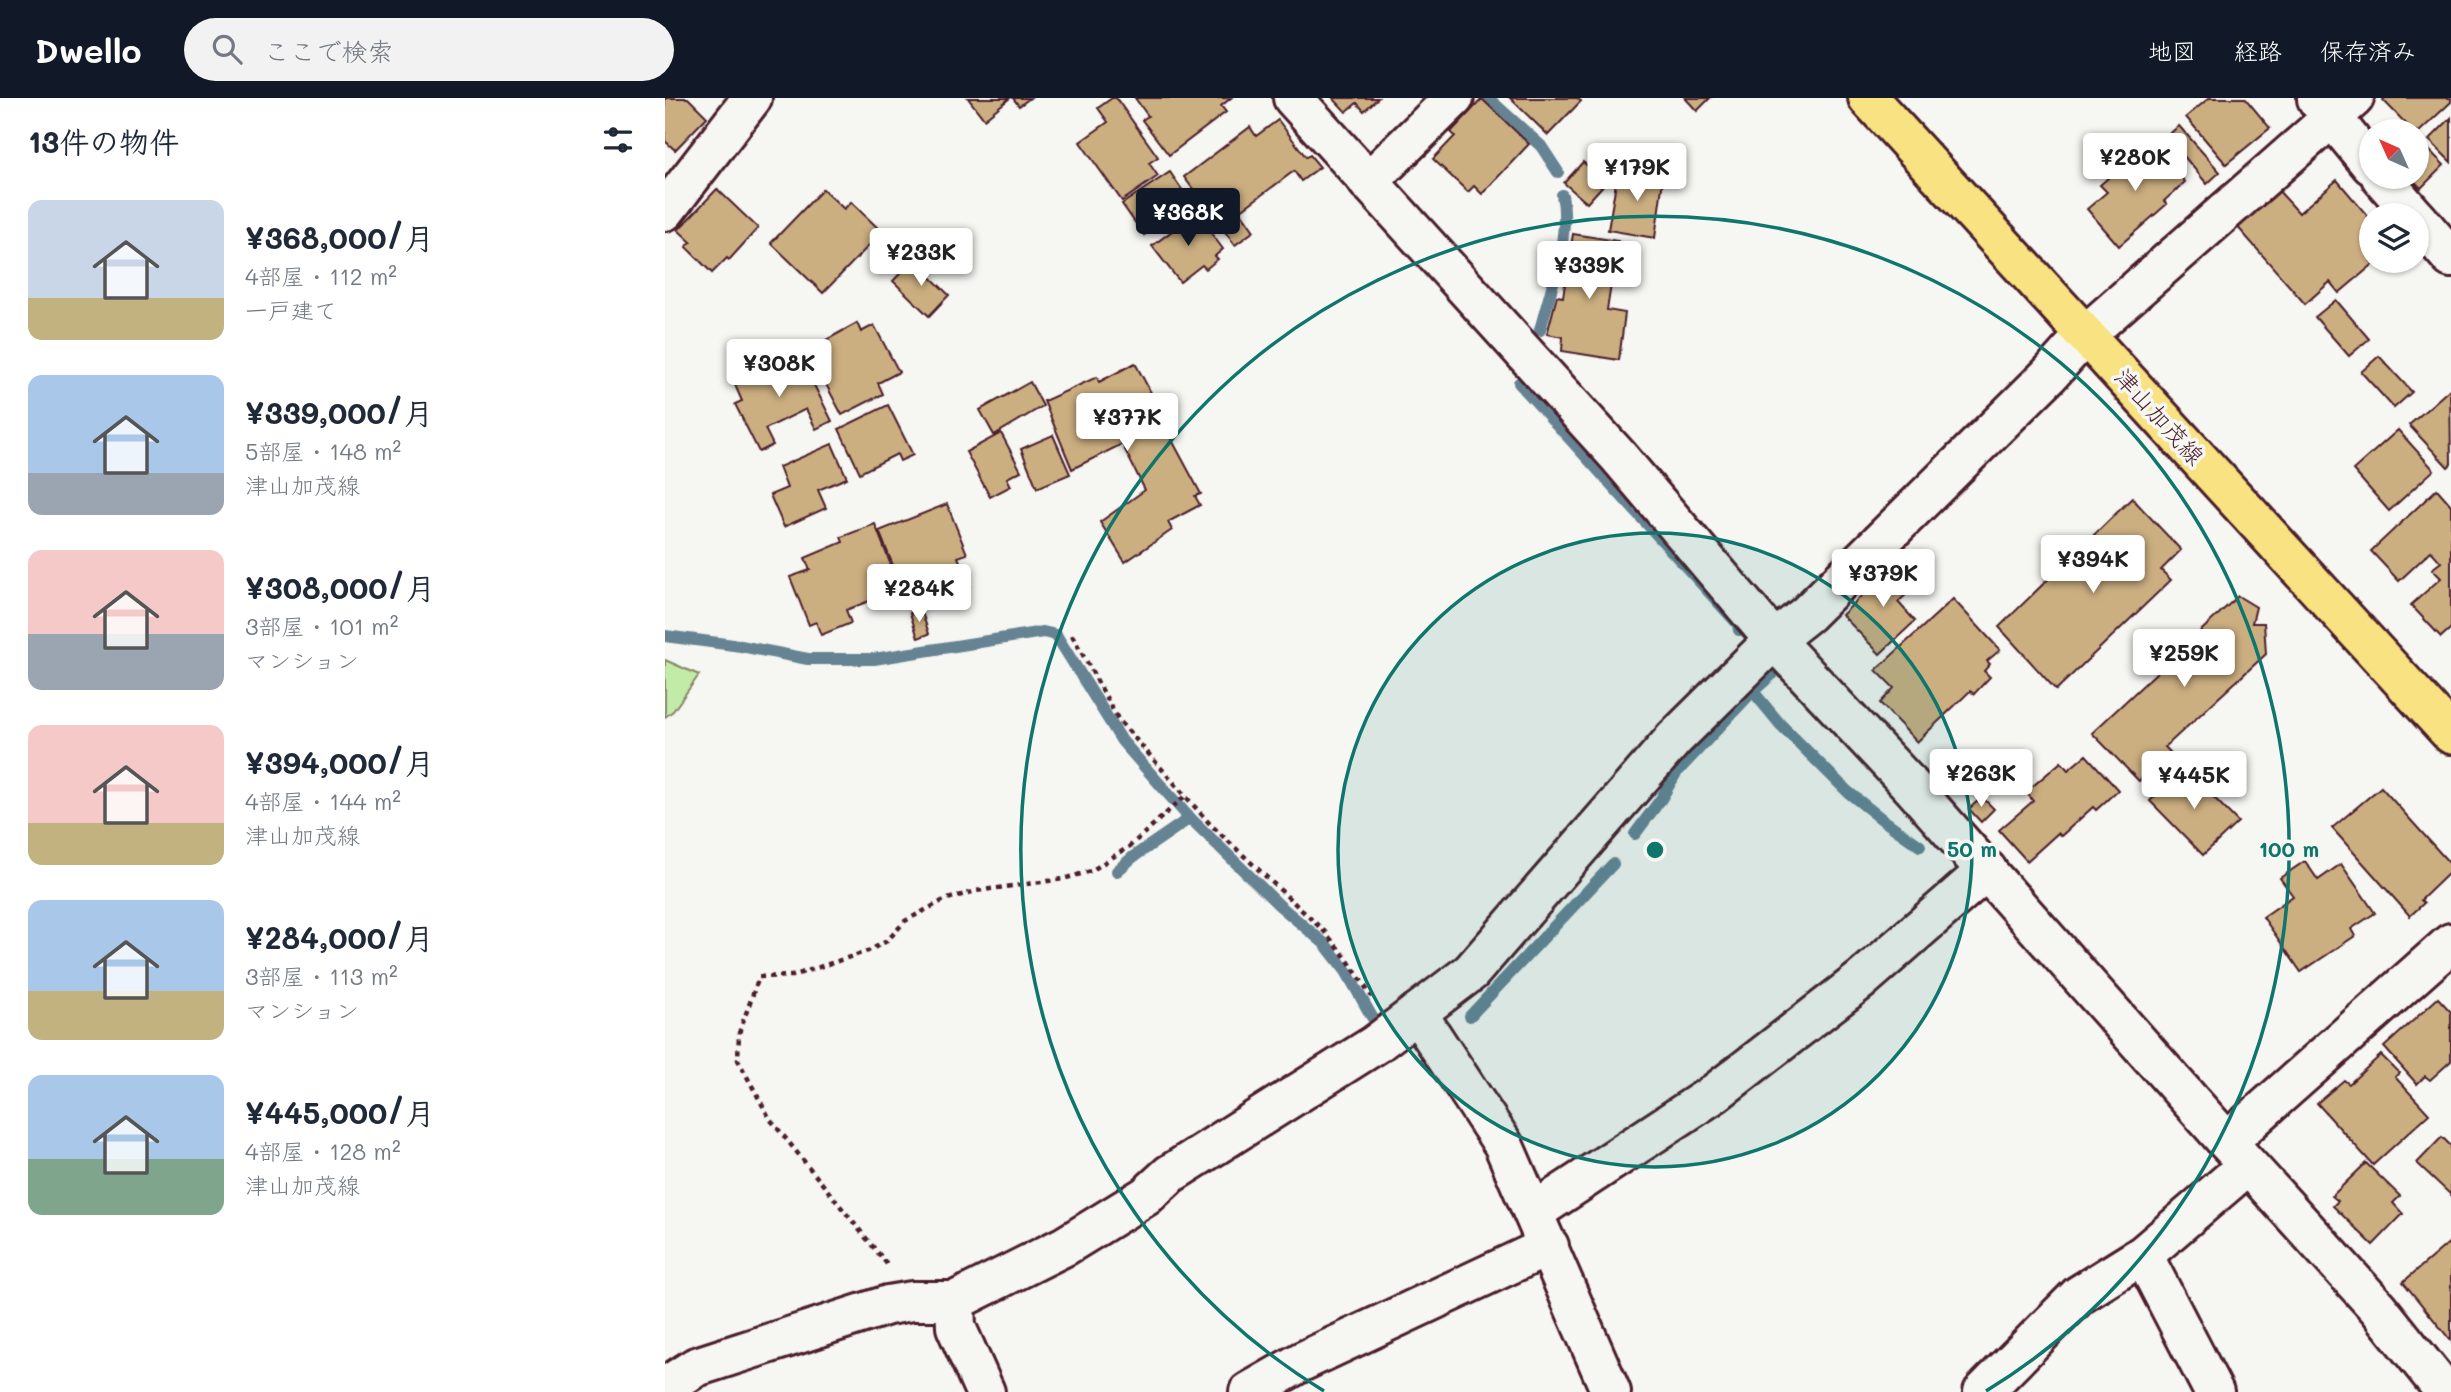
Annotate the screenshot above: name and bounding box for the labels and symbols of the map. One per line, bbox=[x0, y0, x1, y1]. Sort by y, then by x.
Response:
north arrow bbox=[2359, 119, 2429, 189]
pin: ¥280K bbox=[2086, 134, 2184, 193]
pin: ¥179K bbox=[1588, 144, 1686, 203]
pin: ¥368K bbox=[1139, 188, 1237, 248]
pin: ¥233K bbox=[872, 228, 970, 288]
pin: ¥339K bbox=[1540, 242, 1638, 301]
pin: ¥308K bbox=[730, 340, 828, 399]
street label: 津山加茂線 bbox=[2108, 361, 2212, 471]
pin: ¥377K bbox=[1078, 394, 1176, 453]
pin: ¥394K bbox=[2044, 536, 2142, 595]
pin: ¥379K bbox=[1834, 550, 1932, 609]
pin: ¥284K bbox=[870, 564, 968, 624]
pin: ¥259K bbox=[2135, 630, 2233, 689]
pin: ¥263K bbox=[1932, 750, 2030, 809]
pin: ¥445K bbox=[2145, 752, 2243, 811]
text: 50 m bbox=[1947, 835, 1997, 862]
text: 100 m bbox=[2259, 835, 2319, 862]
centre of rings bbox=[1643, 838, 1667, 862]

